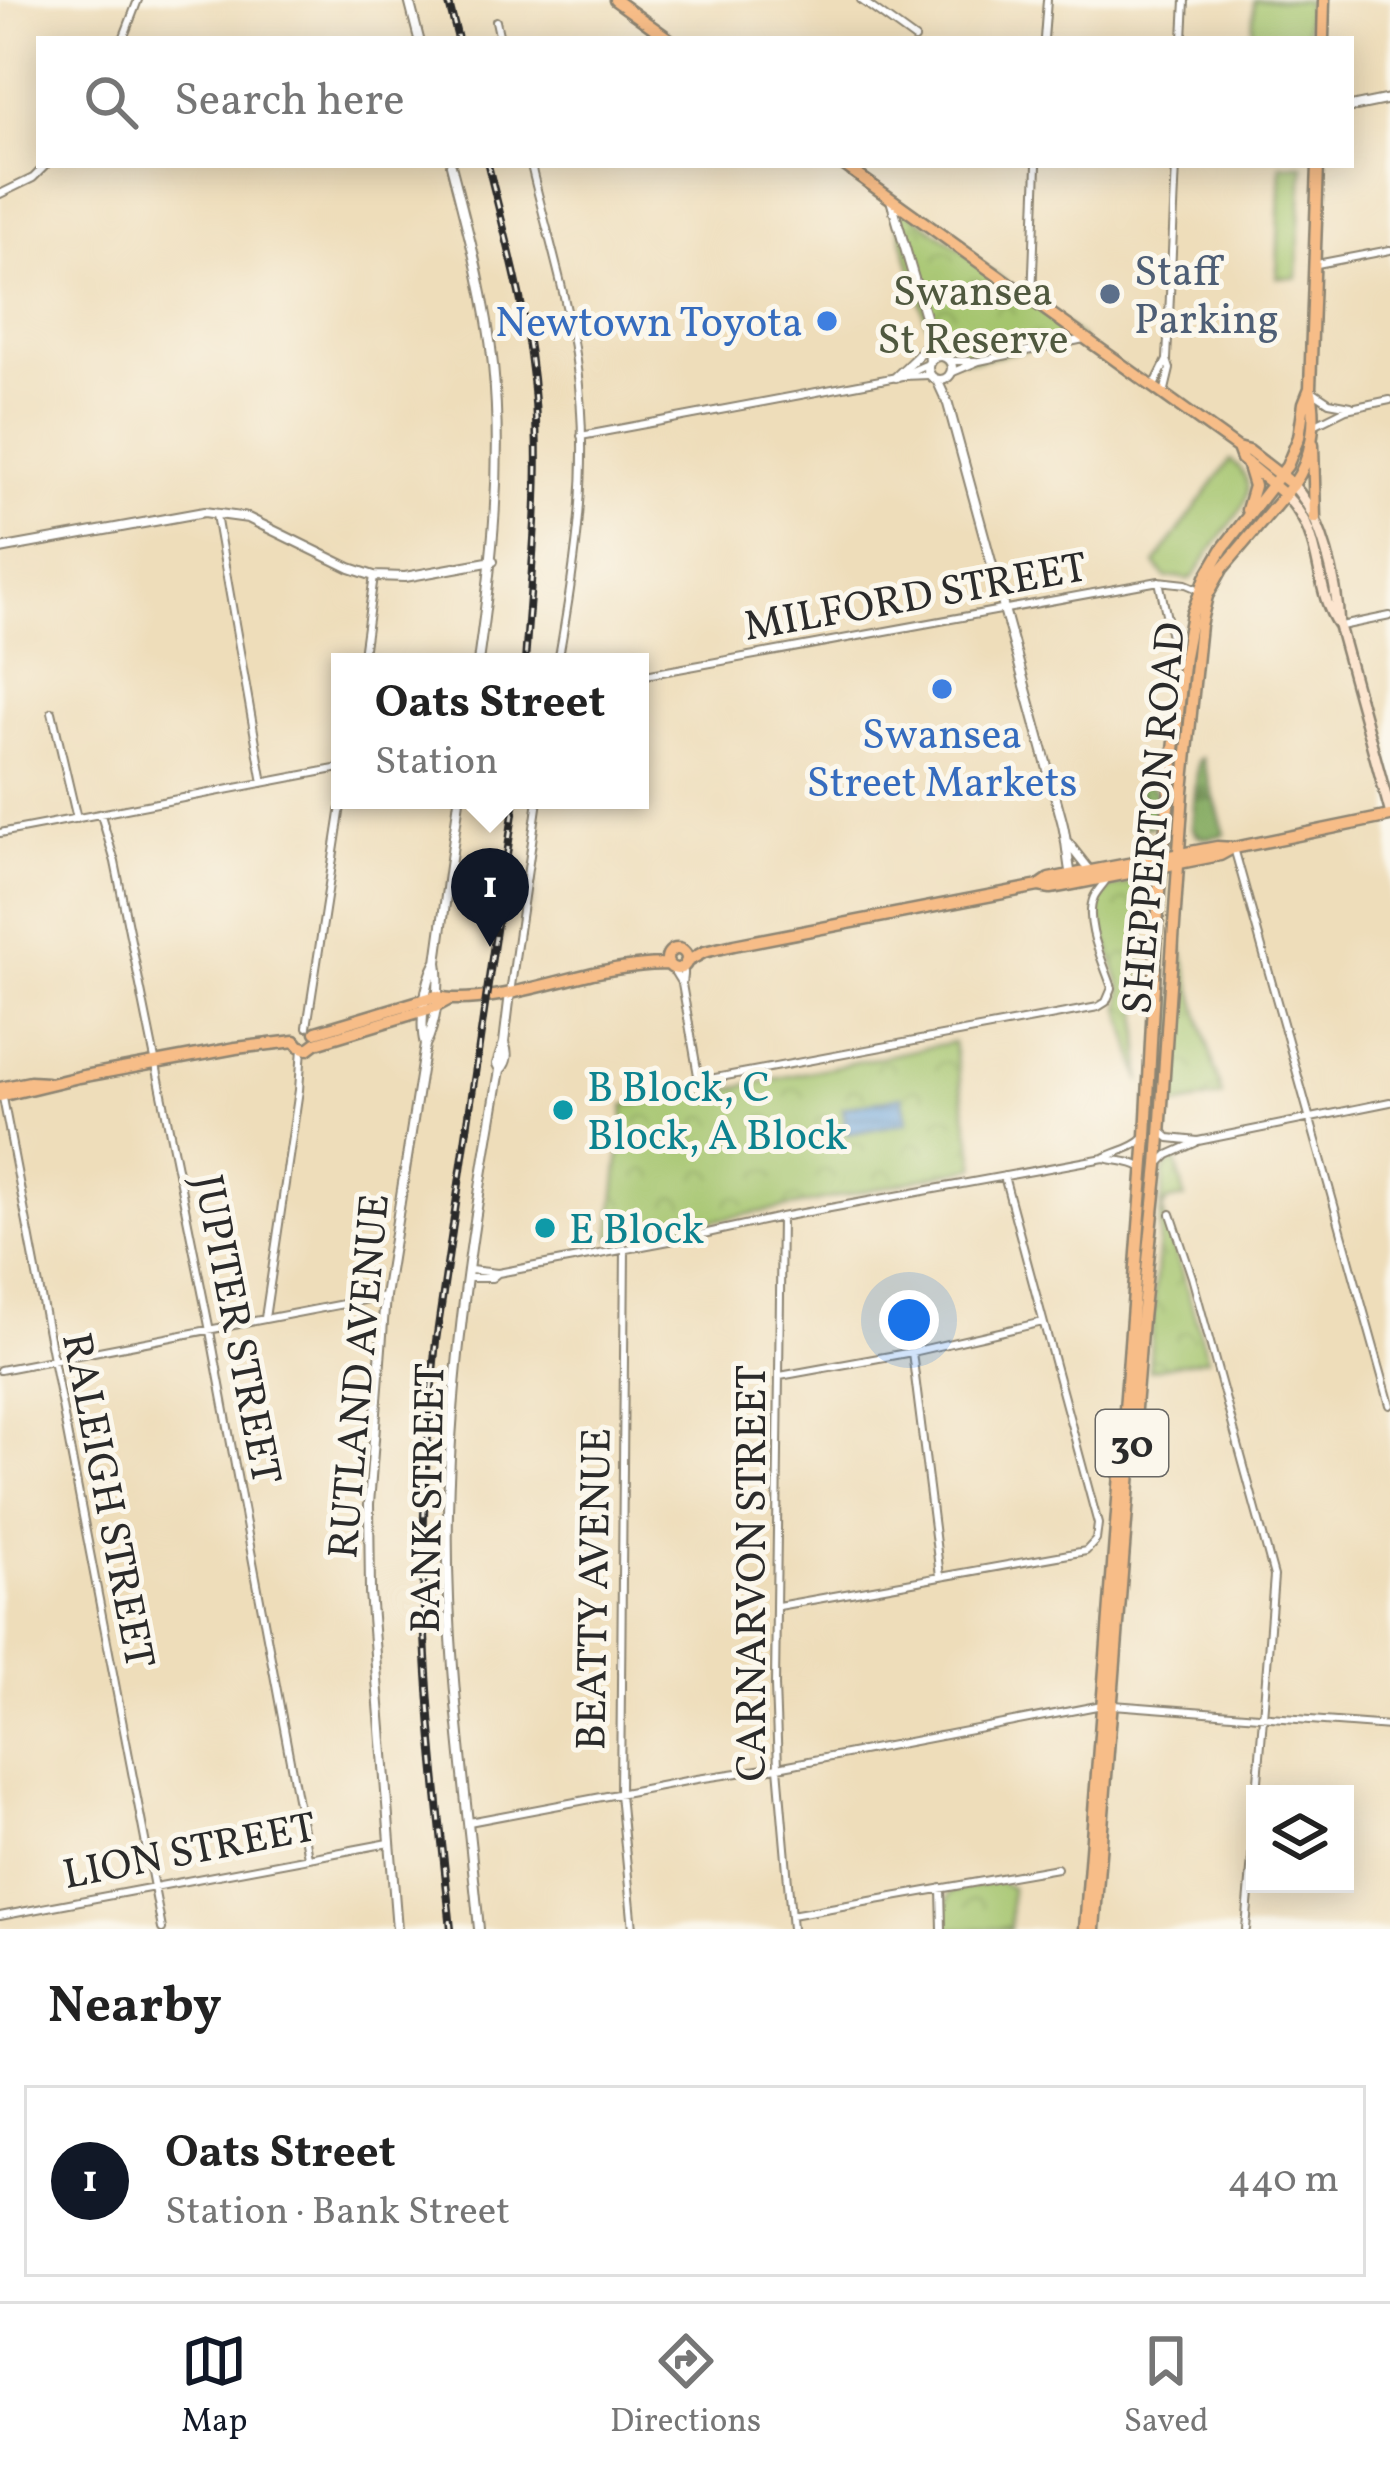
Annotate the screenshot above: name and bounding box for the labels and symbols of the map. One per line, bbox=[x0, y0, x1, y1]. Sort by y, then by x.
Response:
place label: Staff Parking bbox=[1134, 245, 1279, 352]
park label: Swansea St Reserve bbox=[877, 265, 1069, 372]
marker: Staff Parking bbox=[1097, 281, 1123, 307]
place label: Newtown Toyota bbox=[495, 296, 803, 355]
marker: Newtown Toyota bbox=[814, 308, 840, 334]
street label: MILFORD STREET bbox=[740, 540, 1092, 659]
street label: SHEPPERTON ROAD bbox=[1110, 620, 1203, 1017]
marker: Swansea Street Markets bbox=[929, 676, 955, 702]
place label: Swansea Street Markets bbox=[807, 708, 1077, 815]
pin: 1 bbox=[451, 848, 529, 947]
place label: B Block, C Block, A Block bbox=[587, 1061, 848, 1168]
marker: B Block, C Block, A Block bbox=[550, 1097, 576, 1123]
street label: JUPITER STREET bbox=[176, 1170, 294, 1490]
street label: RUTLAND AVENUE bbox=[316, 1192, 407, 1561]
place label: E Block bbox=[569, 1203, 704, 1262]
marker: E Block bbox=[532, 1215, 558, 1241]
your location bbox=[879, 1290, 939, 1350]
street label: RALEIGH STREET bbox=[44, 1328, 167, 1674]
street label: BANK STREET bbox=[399, 1362, 462, 1634]
street label: CARNARVON STREET bbox=[725, 1365, 784, 1781]
road number: 30 bbox=[1096, 1410, 1168, 1476]
street label: BEATTY AVENUE bbox=[564, 1427, 629, 1751]
street label: LION STREET bbox=[58, 1800, 321, 1907]

